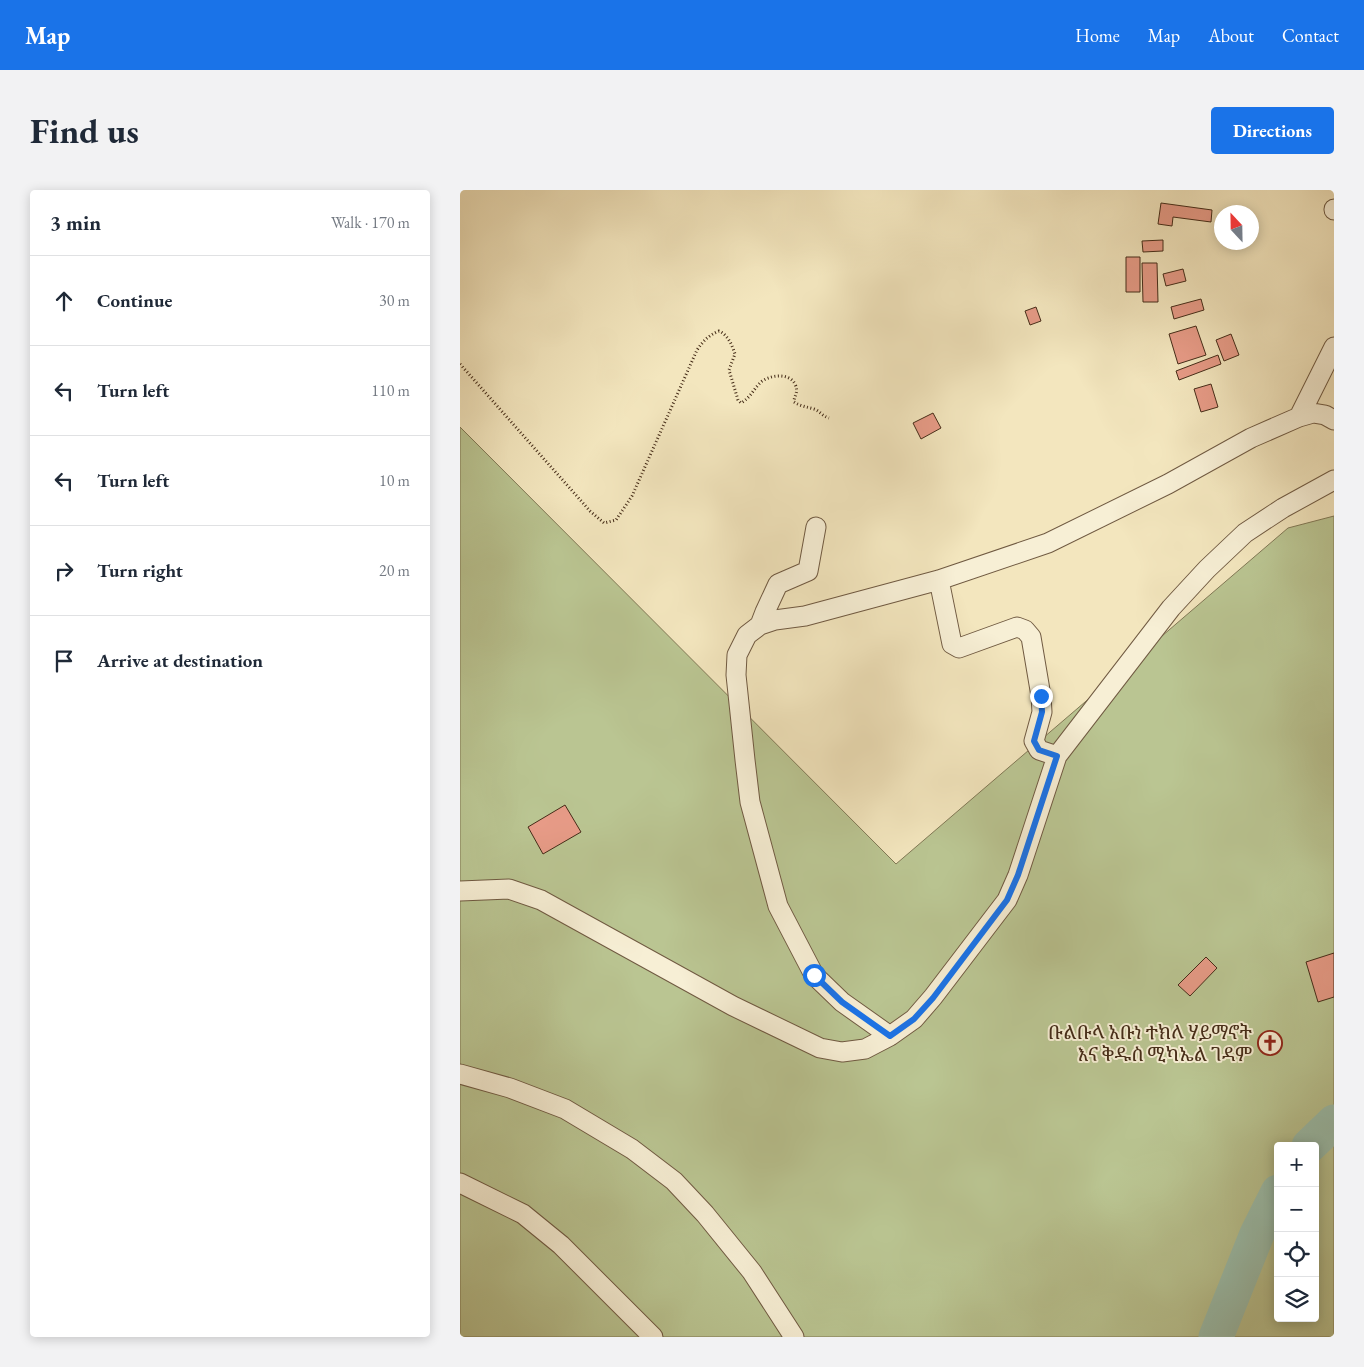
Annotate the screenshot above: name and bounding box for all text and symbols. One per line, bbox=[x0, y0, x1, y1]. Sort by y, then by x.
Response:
text: Map bbox=[25, 20, 70, 51]
text: Home bbox=[1075, 24, 1120, 47]
text: Map bbox=[1148, 24, 1180, 47]
text: About bbox=[1208, 24, 1254, 47]
text: Contact bbox=[1282, 24, 1339, 47]
button: Directions bbox=[1211, 107, 1334, 154]
text: Find us bbox=[30, 108, 139, 153]
north arrow bbox=[1214, 205, 1259, 250]
text: 3 min bbox=[50, 209, 101, 236]
text: Walk · 170 m bbox=[331, 212, 410, 233]
icon: ahead bbox=[50, 287, 78, 315]
text: Continue bbox=[97, 288, 172, 313]
text: 30 m bbox=[379, 290, 410, 311]
icon: left bbox=[50, 377, 78, 405]
text: Turn left bbox=[97, 378, 169, 403]
text: 110 m bbox=[371, 380, 410, 401]
icon: left bbox=[50, 467, 78, 495]
text: Turn left bbox=[97, 468, 169, 493]
text: 10 m bbox=[379, 470, 410, 491]
icon: right bbox=[50, 557, 78, 585]
text: Turn right bbox=[97, 558, 183, 583]
text: 20 m bbox=[379, 560, 410, 581]
icon: arrive bbox=[50, 647, 78, 675]
text: Arrive at destination bbox=[97, 648, 263, 673]
route end bbox=[1030, 685, 1053, 708]
route start bbox=[803, 964, 826, 987]
place label: ቡልቡላ አቡነ ተክለ ሃይማኖት እና ቅዱስ ሚካኤል ገዳም bbox=[1048, 1020, 1253, 1067]
church icon: ቡልቡላ አቡነ ተክለ ሃይማኖት እና ቅዱስ ሚካኤል ገዳም bbox=[1257, 1030, 1283, 1056]
map controls bbox=[1274, 1142, 1319, 1322]
button: + bbox=[1274, 1142, 1319, 1187]
button: − bbox=[1274, 1187, 1319, 1232]
button: locate bbox=[1274, 1232, 1319, 1277]
button: layers bbox=[1274, 1277, 1319, 1322]

